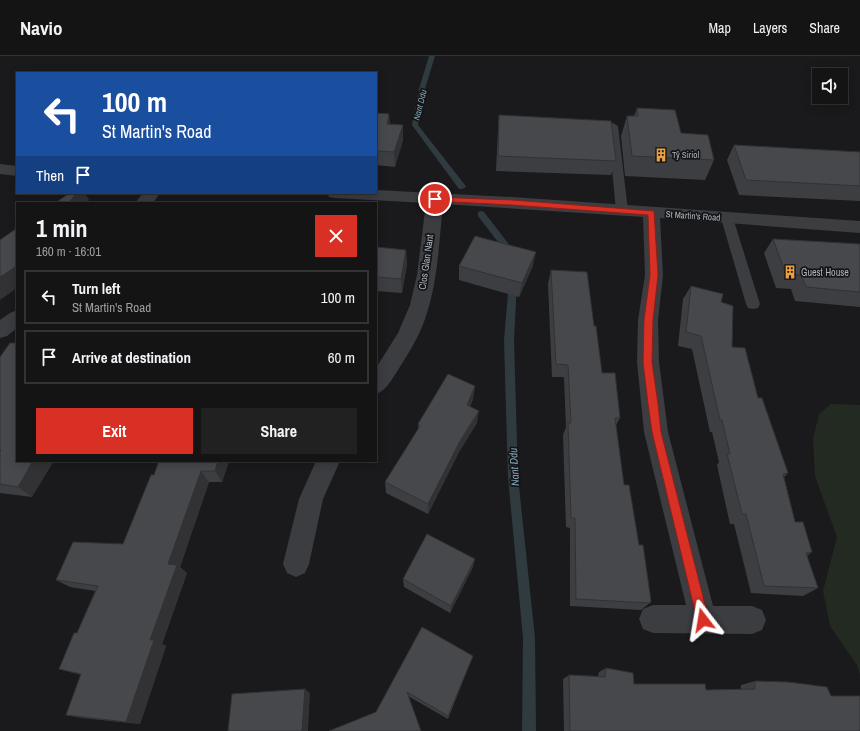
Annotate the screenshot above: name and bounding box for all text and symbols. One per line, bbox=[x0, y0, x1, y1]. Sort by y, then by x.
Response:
text: Navio bbox=[20, 15, 62, 41]
text: Map bbox=[709, 19, 731, 37]
text: Layers bbox=[753, 19, 787, 37]
text: Share bbox=[809, 19, 840, 37]
map controls bbox=[812, 68, 848, 104]
button: sound bbox=[812, 68, 848, 104]
text: 100 m bbox=[102, 83, 167, 121]
icon: left bbox=[36, 88, 88, 140]
water label: Nant Ddu bbox=[410, 88, 430, 122]
text: St Martin's Road bbox=[102, 119, 211, 144]
building icon: Tŷ Siriol bbox=[653, 147, 669, 163]
place label: Tŷ Siriol bbox=[672, 149, 699, 161]
icon: arrive bbox=[72, 164, 94, 186]
text: Then bbox=[36, 165, 64, 186]
pin bbox=[418, 182, 452, 216]
icon: arrive bbox=[424, 188, 446, 210]
street label: St Martin's Road bbox=[665, 208, 721, 224]
text: 1 min bbox=[36, 212, 87, 244]
button: close bbox=[315, 215, 357, 257]
street label: Clos Glan Nant bbox=[416, 233, 436, 290]
text: 160 m · 16:01 bbox=[36, 243, 101, 260]
building icon: Guest House bbox=[782, 264, 798, 280]
place label: Guest House bbox=[801, 266, 849, 279]
text: Turn left bbox=[72, 278, 120, 299]
icon: left bbox=[38, 286, 60, 308]
text: 100 m bbox=[321, 287, 355, 308]
text: St Martin's Road bbox=[72, 299, 151, 316]
icon: arrive bbox=[38, 346, 60, 368]
text: Arrive at destination bbox=[72, 347, 191, 368]
text: 60 m bbox=[328, 347, 355, 368]
button: Exit bbox=[36, 408, 193, 454]
button: Share bbox=[201, 408, 357, 454]
water label: Nant Ddu bbox=[506, 448, 522, 486]
position arrow bbox=[682, 599, 724, 641]

